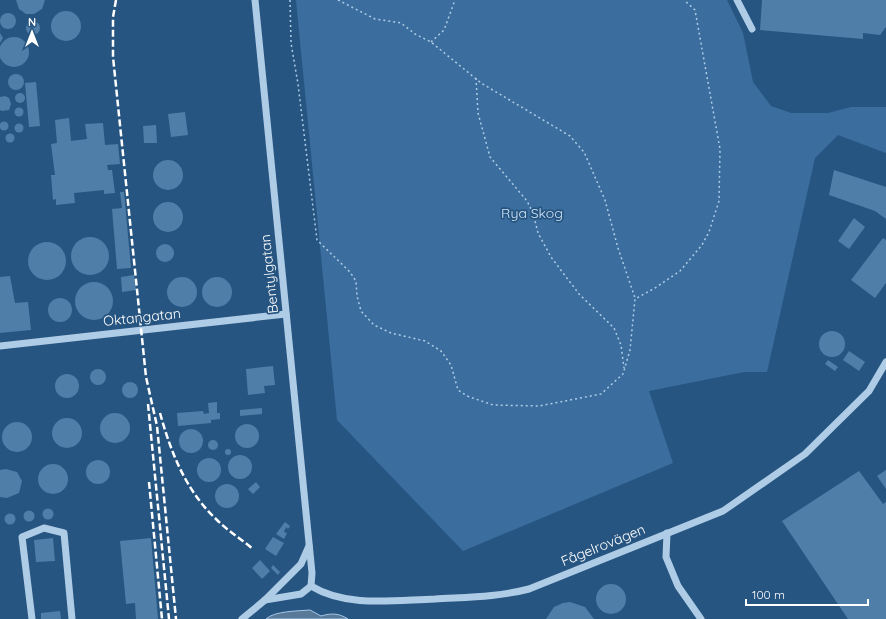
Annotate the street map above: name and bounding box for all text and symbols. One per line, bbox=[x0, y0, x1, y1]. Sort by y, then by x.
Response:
north arrow bbox=[12, 12, 52, 52]
text: N bbox=[28, 15, 36, 29]
park label: Rya Skog bbox=[501, 204, 563, 222]
street label: Bentylgatan bbox=[256, 234, 282, 314]
street label: Oktangatan bbox=[102, 304, 182, 330]
street label: Fågelrovägen bbox=[558, 520, 648, 570]
scale bar bbox=[746, 581, 868, 607]
text: 100 m bbox=[752, 587, 785, 602]

